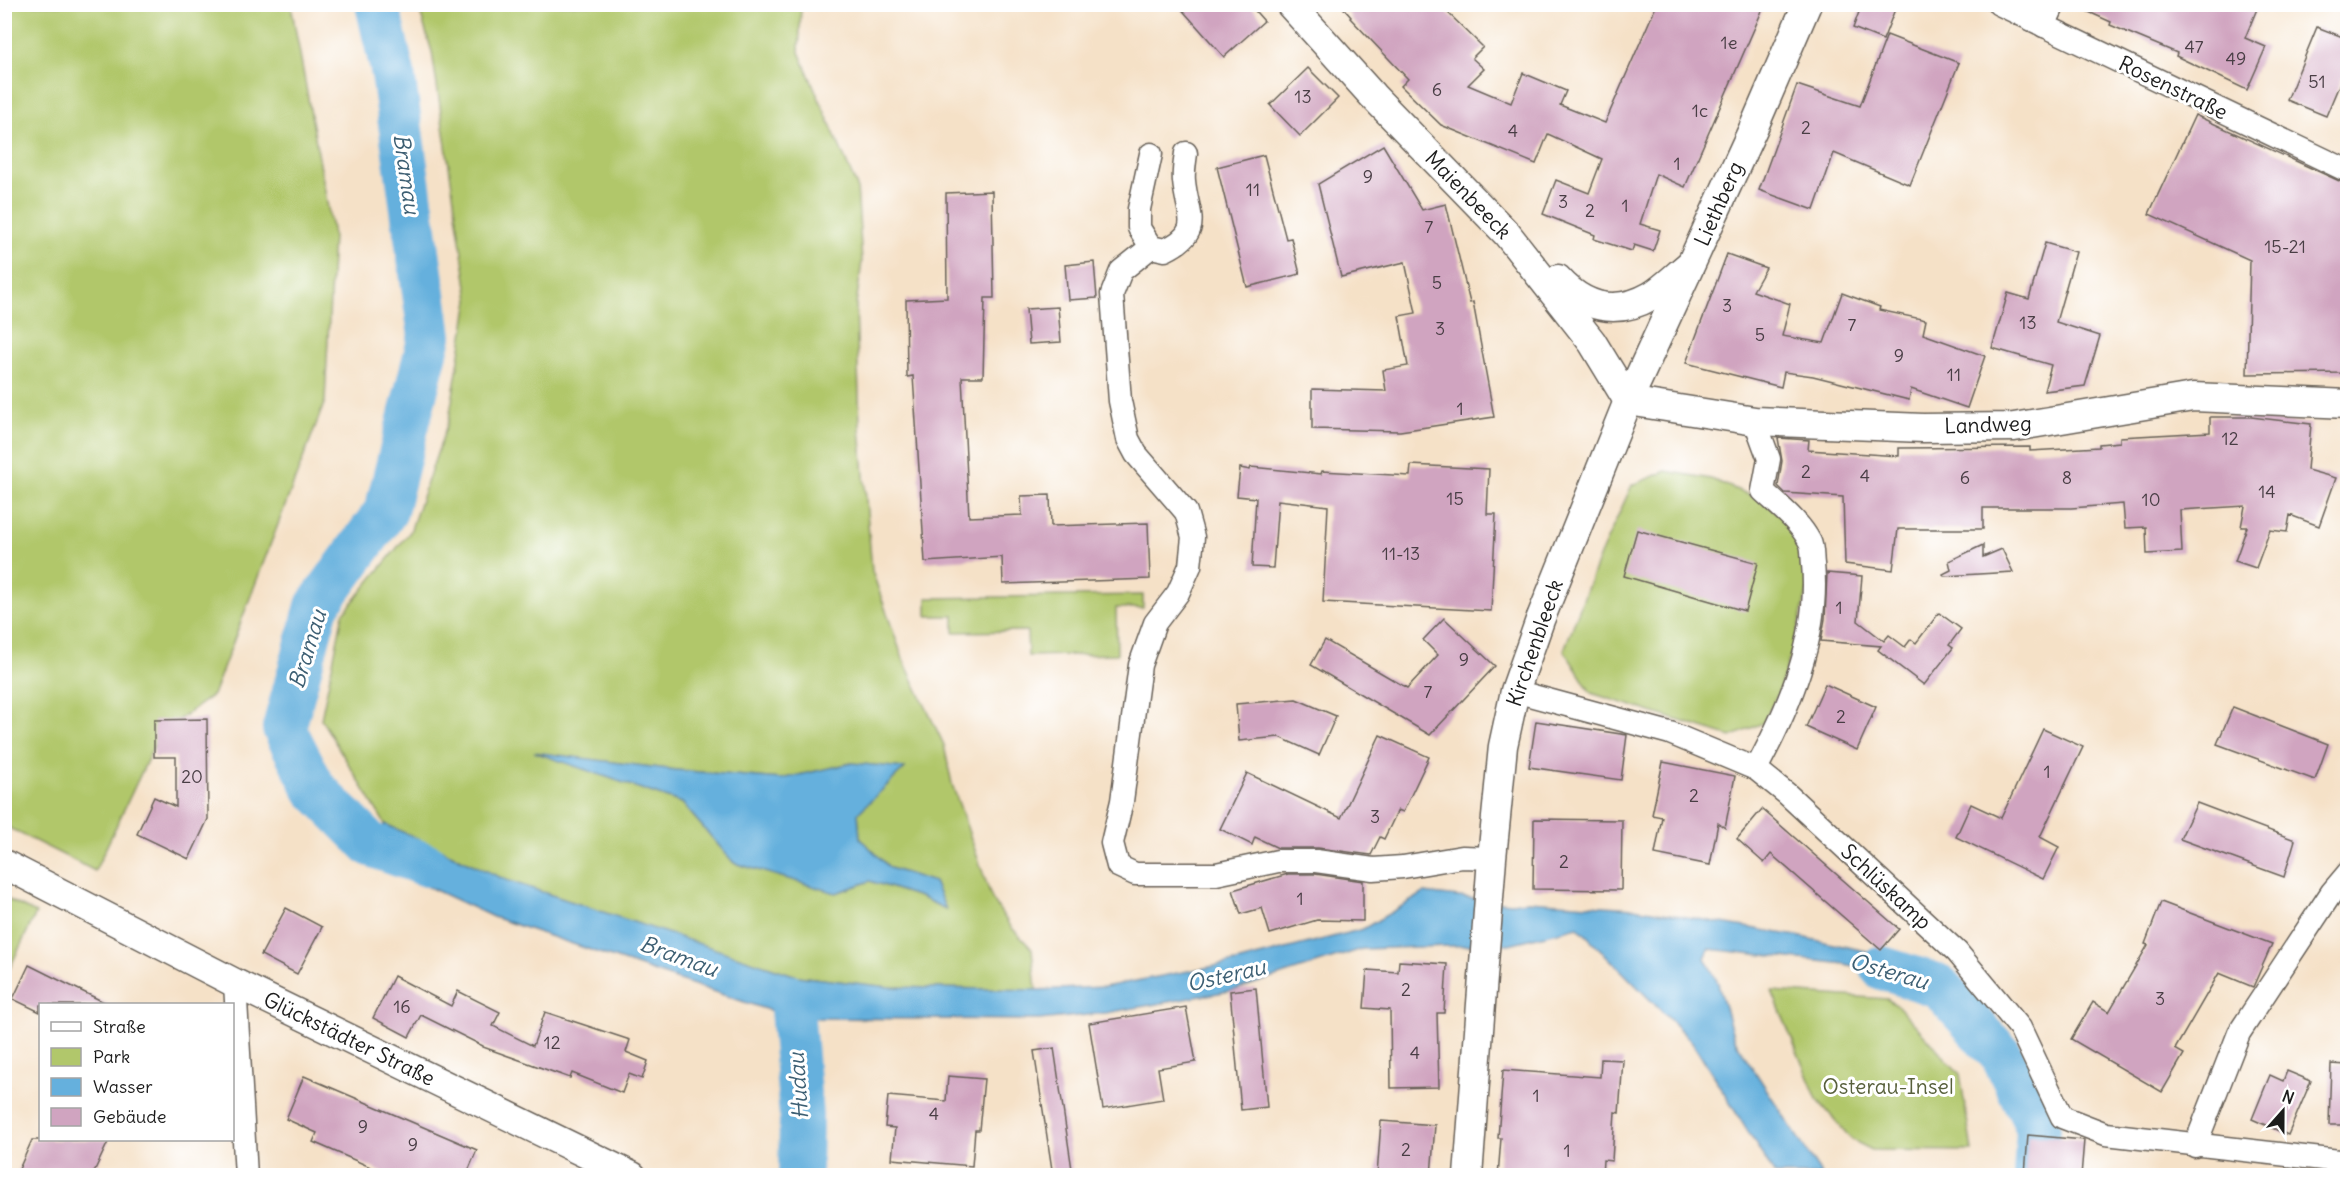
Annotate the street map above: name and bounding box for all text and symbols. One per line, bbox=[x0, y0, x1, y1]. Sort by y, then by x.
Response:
house number: 1e bbox=[1721, 31, 1737, 54]
house number: 47 bbox=[2184, 35, 2204, 58]
house number: 49 bbox=[2226, 47, 2246, 70]
street label: Rosenstraße bbox=[2114, 50, 2232, 125]
house number: 51 bbox=[2308, 70, 2326, 93]
house number: 6 bbox=[1432, 78, 1442, 101]
house number: 13 bbox=[1294, 85, 1312, 108]
house number: 1c bbox=[1692, 99, 1708, 122]
house number: 2 bbox=[1801, 116, 1811, 139]
house number: 4 bbox=[1508, 119, 1518, 142]
water label: Bramau bbox=[388, 132, 427, 217]
street label: Maienbeeck bbox=[1420, 145, 1517, 245]
house number: 1 bbox=[1673, 152, 1681, 175]
street label: Liethberg bbox=[1688, 157, 1749, 250]
house number: 9 bbox=[1363, 165, 1373, 188]
house number: 11 bbox=[1246, 178, 1260, 201]
house number: 3 bbox=[1558, 190, 1568, 213]
house number: 1 bbox=[1621, 194, 1629, 217]
house number: 2 bbox=[1585, 199, 1595, 222]
house number: 7 bbox=[1425, 215, 1434, 238]
house number: 15-21 bbox=[2264, 235, 2306, 258]
house number: 5 bbox=[1432, 271, 1442, 294]
house number: 3 bbox=[1722, 294, 1732, 317]
house number: 13 bbox=[2019, 311, 2037, 334]
house number: 7 bbox=[1848, 313, 1857, 336]
house number: 3 bbox=[1435, 317, 1445, 340]
house number: 5 bbox=[1755, 323, 1765, 346]
house number: 9 bbox=[1894, 344, 1904, 367]
house number: 11 bbox=[1947, 363, 1961, 386]
house number: 1 bbox=[1456, 397, 1464, 420]
street label: Landweg bbox=[1944, 409, 2032, 440]
house number: 12 bbox=[2221, 427, 2239, 450]
house number: 2 bbox=[1801, 460, 1811, 483]
house number: 4 bbox=[1860, 464, 1870, 487]
house number: 6 bbox=[1960, 466, 1970, 489]
house number: 8 bbox=[2062, 466, 2072, 489]
house number: 14 bbox=[2258, 480, 2276, 503]
house number: 15 bbox=[1446, 487, 1464, 510]
house number: 10 bbox=[2142, 488, 2161, 511]
house number: 11-13 bbox=[1382, 542, 1420, 565]
street label: Kirchenbleeck bbox=[1500, 576, 1569, 710]
house number: 1 bbox=[1835, 596, 1843, 619]
water label: Bramau bbox=[282, 605, 332, 691]
house number: 9 bbox=[1459, 648, 1469, 671]
house number: 7 bbox=[1424, 680, 1433, 703]
house number: 2 bbox=[1836, 705, 1846, 728]
house number: 1 bbox=[2043, 760, 2051, 783]
house number: 20 bbox=[181, 765, 203, 788]
house number: 2 bbox=[1689, 784, 1699, 807]
house number: 3 bbox=[1370, 805, 1380, 828]
street label: Schlüskamp bbox=[1835, 838, 1937, 935]
house number: 2 bbox=[1559, 850, 1569, 873]
house number: 1 bbox=[1296, 887, 1304, 910]
water label: Bramau bbox=[636, 929, 723, 983]
water label: Osterau bbox=[1847, 947, 1932, 996]
water label: Osterau bbox=[1184, 952, 1269, 998]
house number: 2 bbox=[1401, 978, 1411, 1001]
street label: Glückstädter Straße bbox=[259, 985, 439, 1092]
house number: 3 bbox=[2155, 987, 2165, 1010]
house number: 16 bbox=[393, 995, 411, 1018]
legend bbox=[39, 1003, 234, 1141]
text: Straße bbox=[93, 1015, 146, 1038]
house number: 12 bbox=[543, 1031, 561, 1054]
house number: 4 bbox=[1410, 1041, 1420, 1064]
text: Park bbox=[93, 1045, 130, 1068]
water label: Hudau bbox=[782, 1051, 814, 1120]
park label: Osterau-Insel bbox=[1822, 1073, 1954, 1100]
text: Wasser bbox=[93, 1075, 153, 1098]
north arrow bbox=[2253, 1081, 2313, 1141]
house number: 1 bbox=[1532, 1084, 1540, 1107]
text: N bbox=[2280, 1086, 2297, 1108]
house number: 4 bbox=[929, 1102, 939, 1125]
text: Gebäude bbox=[93, 1105, 166, 1128]
house number: 9 bbox=[358, 1115, 368, 1138]
house number: 9 bbox=[408, 1133, 418, 1156]
house number: 2 bbox=[1401, 1138, 1411, 1161]
house number: 1 bbox=[1563, 1139, 1571, 1162]

